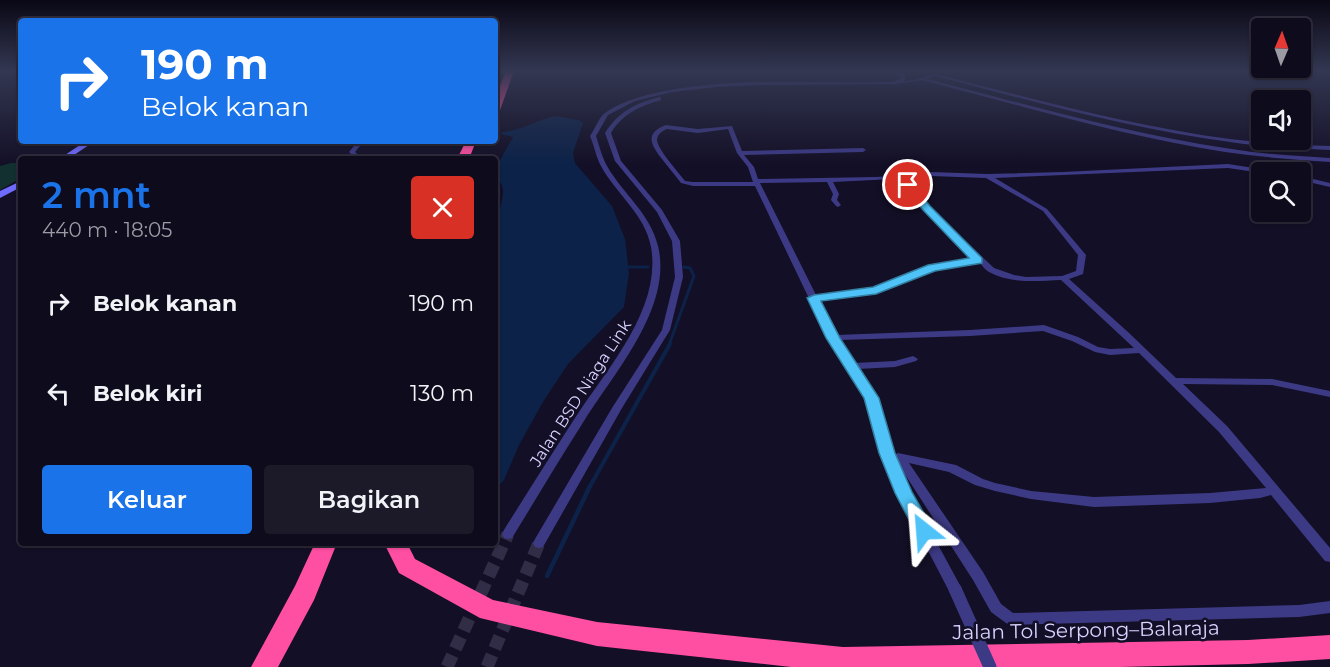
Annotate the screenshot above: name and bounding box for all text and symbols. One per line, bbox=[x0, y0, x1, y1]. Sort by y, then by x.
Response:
north arrow bbox=[1251, 18, 1311, 78]
map controls bbox=[1251, 18, 1311, 222]
text: 190 m bbox=[141, 38, 269, 90]
icon: right bbox=[42, 42, 120, 120]
text: Belok kanan bbox=[141, 90, 309, 123]
button: sound bbox=[1251, 90, 1311, 150]
pin bbox=[882, 159, 933, 210]
button: search bbox=[1251, 162, 1311, 222]
icon: arrive bbox=[891, 168, 924, 201]
text: 2 mnt bbox=[42, 173, 151, 217]
button: close bbox=[411, 176, 474, 239]
text: 440 m · 18:05 bbox=[42, 218, 172, 242]
icon: right bbox=[42, 287, 75, 320]
text: Belok kanan bbox=[93, 290, 237, 317]
text: 190 m bbox=[409, 290, 474, 317]
street label: Jalan BSD Niaga Link bbox=[525, 316, 635, 471]
icon: left bbox=[42, 377, 75, 410]
text: Belok kiri bbox=[93, 380, 202, 407]
text: 130 m bbox=[410, 380, 474, 407]
button: Keluar bbox=[42, 465, 252, 534]
button: Bagikan bbox=[264, 465, 474, 534]
position arrow bbox=[892, 499, 956, 563]
street label: Jalan Tol Serpong–Balaraja bbox=[951, 616, 1220, 644]

